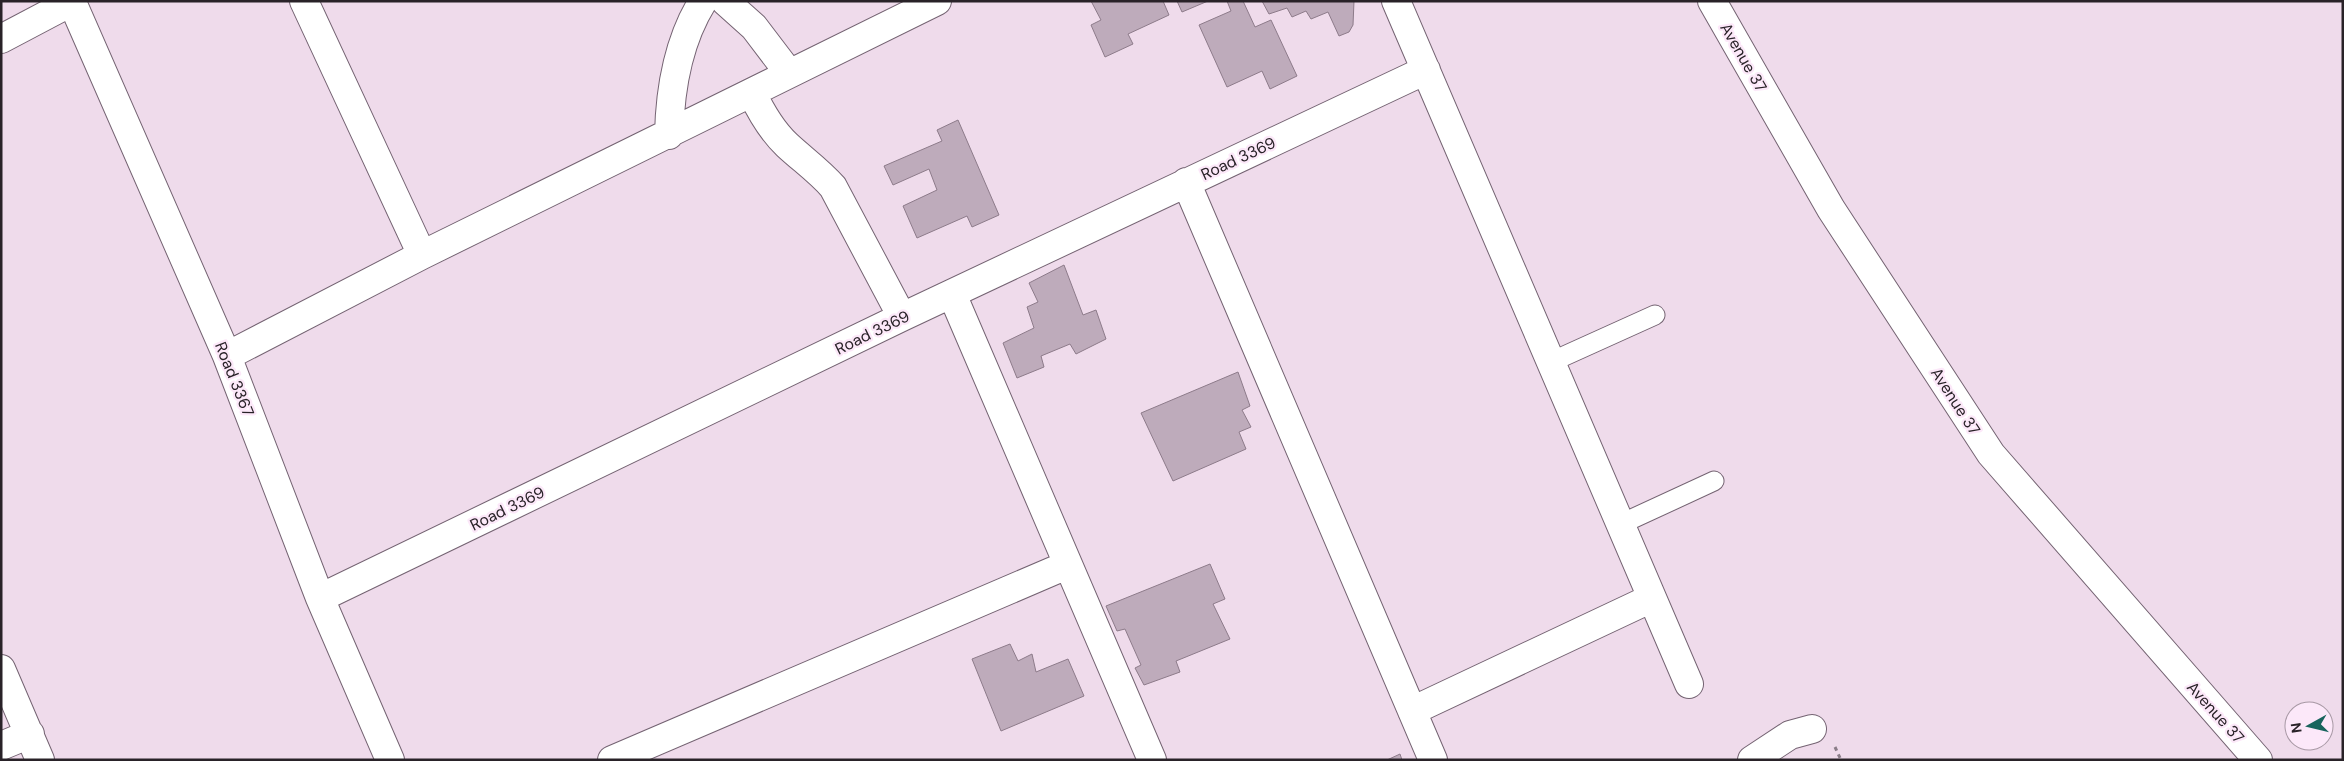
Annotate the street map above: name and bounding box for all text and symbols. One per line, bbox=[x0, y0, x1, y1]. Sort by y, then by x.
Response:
street label: Avenue 37 bbox=[1715, 19, 1772, 96]
street label: Road 3369 bbox=[1197, 132, 1279, 185]
street label: Road 3369 bbox=[832, 305, 913, 359]
street label: Road 3367 bbox=[210, 339, 259, 420]
street label: Avenue 37 bbox=[1926, 364, 1985, 439]
street label: Road 3369 bbox=[467, 481, 548, 535]
street label: Avenue 37 bbox=[2182, 677, 2249, 748]
north arrow bbox=[2284, 701, 2334, 751]
text: N bbox=[2287, 721, 2306, 734]

